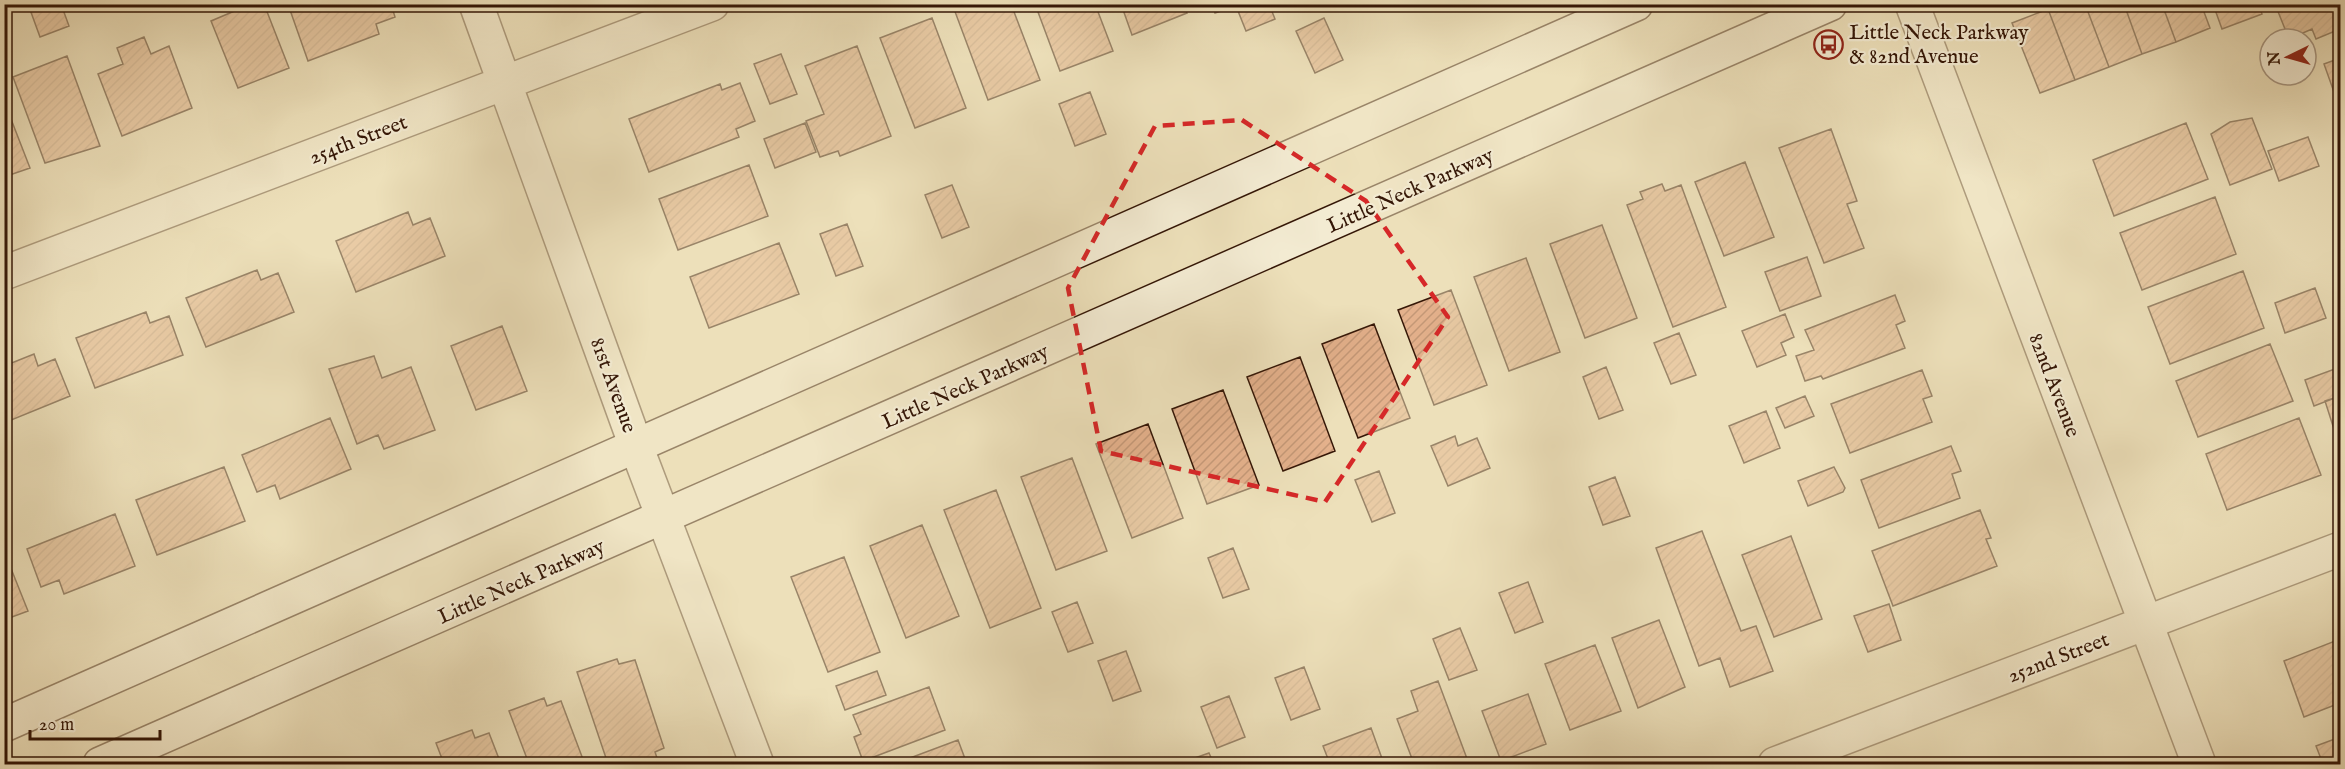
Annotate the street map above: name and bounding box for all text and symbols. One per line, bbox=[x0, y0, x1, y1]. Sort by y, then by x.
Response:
place label: Little Neck Parkway & 82nd Avenue bbox=[1849, 20, 2029, 71]
north arrow bbox=[2258, 27, 2318, 87]
bus stop icon: Little Neck Parkway & 82nd Avenue bbox=[1812, 28, 1844, 60]
text: N bbox=[2264, 50, 2286, 67]
street label: 254th Street bbox=[306, 109, 411, 171]
street label: Little Neck Parkway bbox=[1323, 142, 1499, 240]
street label: 82nd Avenue bbox=[2021, 330, 2086, 442]
street label: 81st Avenue bbox=[583, 334, 642, 437]
street label: Little Neck Parkway bbox=[878, 338, 1054, 436]
street label: Little Neck Parkway bbox=[434, 533, 610, 631]
street label: 252nd Street bbox=[2004, 627, 2113, 690]
scale bar bbox=[30, 703, 160, 741]
text: 20 m bbox=[39, 714, 74, 737]

